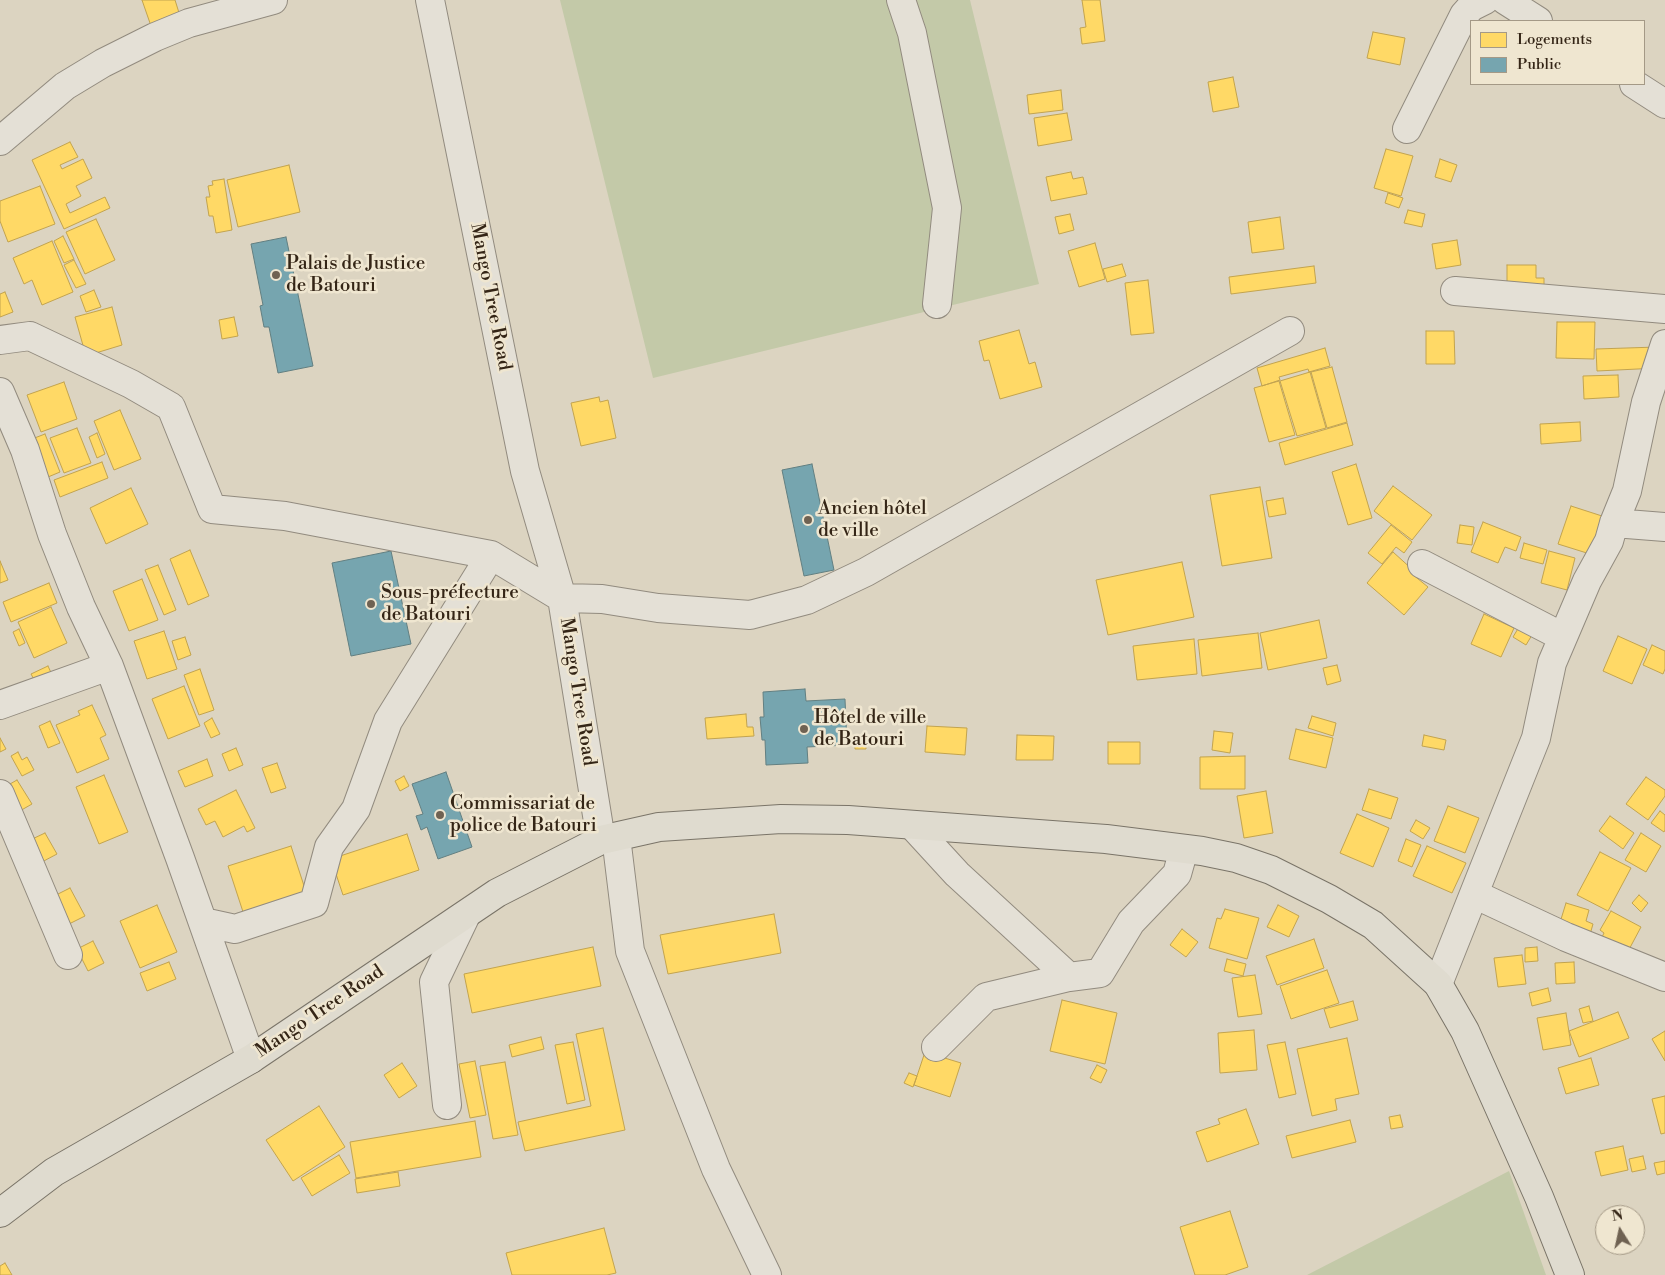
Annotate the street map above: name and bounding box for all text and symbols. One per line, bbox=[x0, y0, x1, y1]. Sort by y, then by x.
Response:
legend bbox=[1470, 20, 1645, 85]
text: Logements bbox=[1517, 30, 1592, 49]
text: Public bbox=[1517, 55, 1561, 74]
street label: Mango Tree Road bbox=[465, 221, 515, 373]
place label: Palais de Justice de Batouri bbox=[286, 253, 425, 297]
marker: Palais de Justice de Batouri bbox=[270, 269, 282, 281]
place label: Ancien hôtel de ville bbox=[818, 498, 927, 542]
marker: Ancien hôtel de ville bbox=[802, 514, 814, 526]
place label: Sous-préfecture de Batouri bbox=[381, 582, 519, 626]
marker: Sous-préfecture de Batouri bbox=[365, 598, 377, 610]
street label: Mango Tree Road bbox=[554, 616, 600, 768]
place label: Hôtel de ville de Batouri bbox=[814, 707, 926, 751]
marker: Hôtel de ville de Batouri bbox=[798, 723, 810, 735]
place label: Commissariat de police de Batouri bbox=[450, 793, 597, 837]
marker: Commissariat de police de Batouri bbox=[434, 809, 446, 821]
street label: Mango Tree Road bbox=[251, 961, 389, 1063]
north arrow bbox=[1595, 1205, 1645, 1255]
text: N bbox=[1611, 1206, 1625, 1226]

